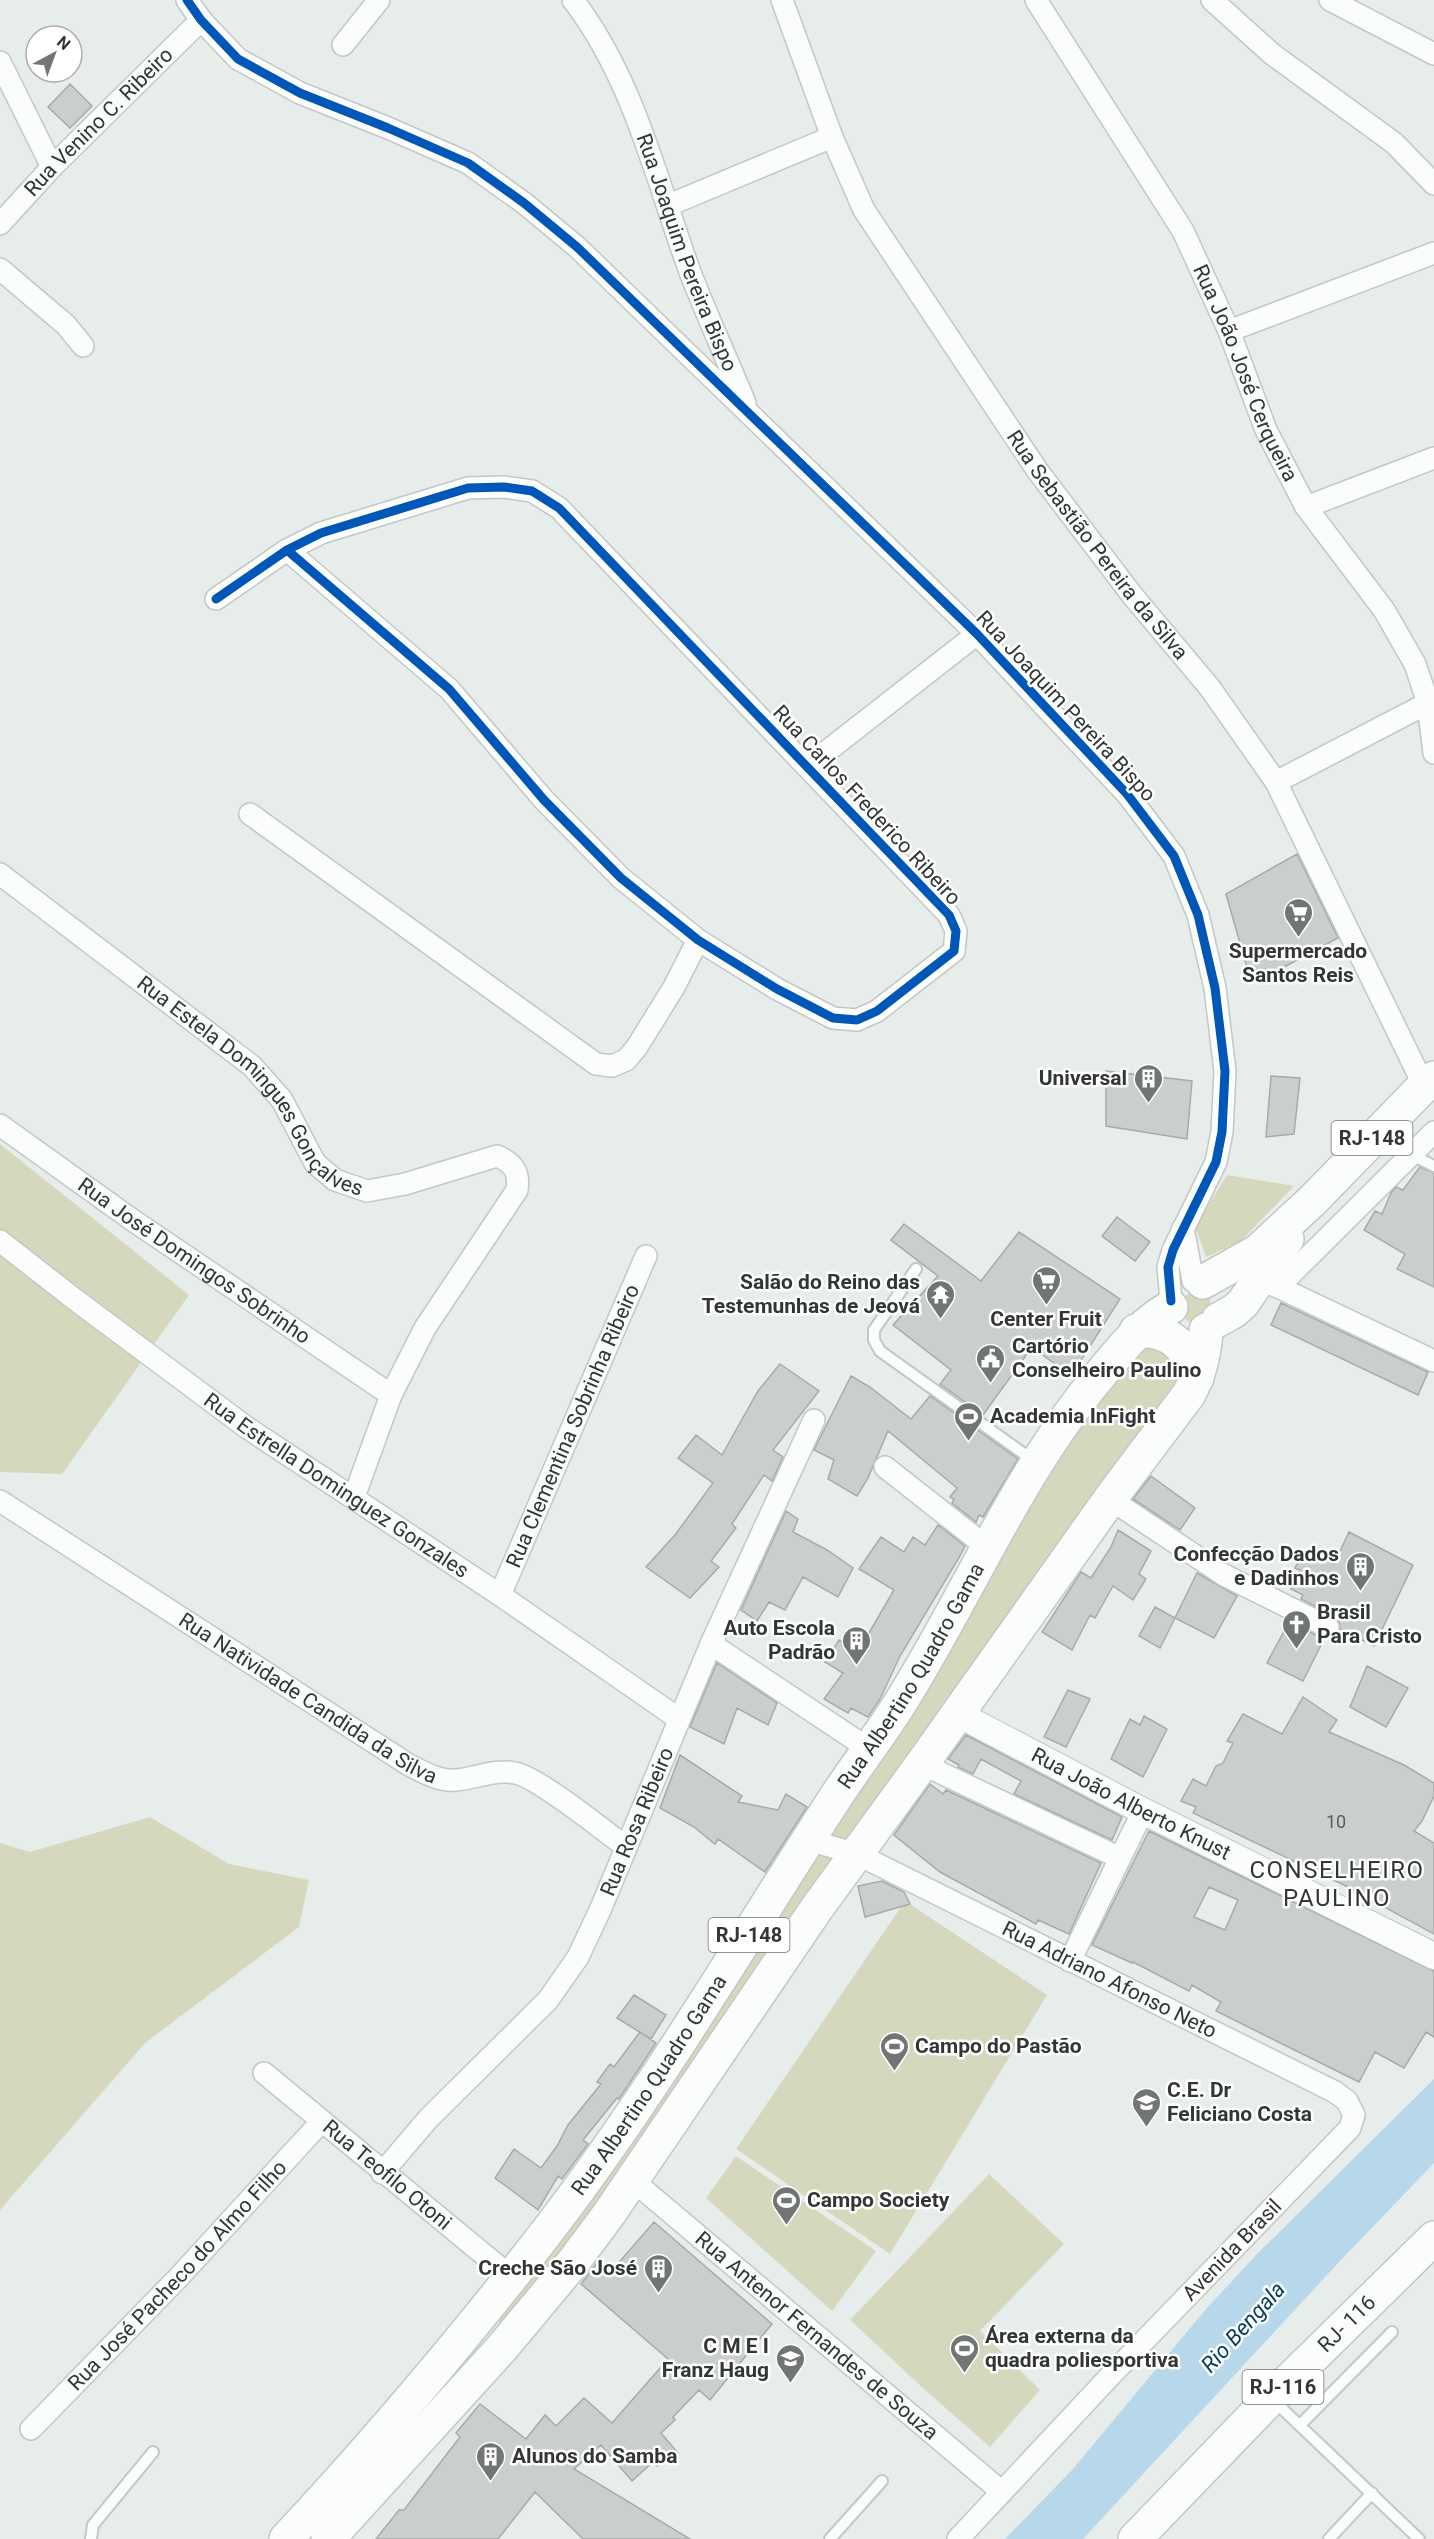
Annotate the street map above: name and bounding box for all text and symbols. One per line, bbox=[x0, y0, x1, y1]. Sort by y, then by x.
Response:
north arrow bbox=[24, 24, 84, 84]
text: N bbox=[53, 32, 74, 54]
street label: Rua Venino C. Ribeiro bbox=[19, 43, 178, 201]
street label: Rua Joaquim Pereira Bispo bbox=[632, 130, 742, 375]
street label: Rua João José Cerqueira bbox=[1188, 261, 1303, 486]
street label: Rua Sebastião Pereira da Silva bbox=[1002, 426, 1193, 664]
street label: Rua Joaquim Pereira Bispo bbox=[971, 606, 1161, 806]
street label: Rua Carlos Frederico Ribeiro bbox=[768, 700, 966, 910]
supermarket icon: Supermercado Santos Reis bbox=[1282, 896, 1314, 938]
place label: Supermercado Santos Reis bbox=[1229, 939, 1367, 987]
street label: Rua Estela Domingues Gonçalves bbox=[132, 971, 366, 1201]
building icon: Universal bbox=[1132, 1062, 1164, 1104]
place label: Universal bbox=[1039, 1066, 1127, 1090]
road number: RJ-148 bbox=[1332, 1121, 1412, 1155]
street label: Rua José Domingos Sobrinho bbox=[73, 1173, 315, 1349]
supermarket icon: Center Fruit bbox=[1030, 1264, 1062, 1306]
place label: Salão do Reino das Testemunhas de Jeová bbox=[702, 1270, 920, 1318]
temple icon: Salão do Reino das Testemunhas de Jeová bbox=[925, 1278, 957, 1320]
street label: Rua Clementina Sobrinha Ribeiro bbox=[501, 1281, 644, 1571]
place label: Center Fruit bbox=[990, 1307, 1102, 1331]
place label: Cartório Conselheiro Paulino bbox=[1012, 1334, 1201, 1382]
public building icon: Cartório Conselheiro Paulino bbox=[975, 1342, 1007, 1384]
street label: Rua Estrella Dominguez Gonzales bbox=[199, 1388, 473, 1583]
sports icon: Academia InFight bbox=[953, 1400, 985, 1442]
place label: Academia InFight bbox=[990, 1404, 1156, 1428]
place label: Confecção Dados e Dadinhos bbox=[1173, 1542, 1339, 1590]
building icon: Confecção Dados e Dadinhos bbox=[1344, 1550, 1376, 1592]
street label: Rua Albertino Quadro Gama bbox=[833, 1559, 989, 1793]
place label: Brasil Para Cristo bbox=[1317, 1600, 1422, 1648]
street label: Rua Natividade Candida da Silva bbox=[174, 1608, 440, 1789]
church icon: Brasil Para Cristo bbox=[1280, 1608, 1312, 1650]
place label: Auto Escola Padrão bbox=[723, 1616, 835, 1664]
building icon: Auto Escola Padrão bbox=[840, 1624, 872, 1666]
street label: Rua João Alberto Knust bbox=[1027, 1743, 1235, 1865]
street label: Rua Rosa Ribeiro bbox=[595, 1744, 679, 1900]
house number: 10 bbox=[1326, 1811, 1346, 1832]
district label: CONSELHEIRO PAULINO bbox=[1249, 1856, 1425, 1912]
street label: Rua Adriano Afonso Neto bbox=[998, 1916, 1221, 2043]
road number: RJ-148 bbox=[708, 1918, 789, 1952]
street label: Rua Albertino Quadro Gama bbox=[566, 1970, 732, 2200]
sports icon: Campo do Pastão bbox=[878, 2030, 910, 2072]
place label: Campo do Pastão bbox=[915, 2034, 1082, 2058]
place label: C.E. Dr Feliciano Costa bbox=[1167, 2078, 1312, 2126]
school or university icon: C.E. Dr Feliciano Costa bbox=[1130, 2086, 1162, 2128]
street label: Rua Teofilo Otoni bbox=[318, 2115, 456, 2235]
street label: Rua José Pacheco do Almo Filho bbox=[63, 2156, 292, 2396]
sports icon: Campo Society bbox=[770, 2184, 802, 2226]
place label: Campo Society bbox=[807, 2188, 950, 2212]
street label: Avenida Brasil bbox=[1178, 2194, 1286, 2306]
street label: Rua Antenor Fernandes de Souza bbox=[691, 2227, 943, 2445]
building icon: Creche São José bbox=[642, 2252, 674, 2294]
place label: Creche São José bbox=[478, 2256, 637, 2280]
water label: Rio Bengala bbox=[1196, 2277, 1290, 2377]
street label: RJ- 116 bbox=[1313, 2290, 1380, 2357]
place label: Área externa da quadra poliesportiva bbox=[985, 2324, 1179, 2372]
sports icon: Área externa da quadra poliesportiva bbox=[948, 2332, 980, 2374]
place label: C M E I Franz Haug bbox=[662, 2334, 769, 2382]
school or university icon: C M E I Franz Haug bbox=[774, 2342, 806, 2384]
road number: RJ-116 bbox=[1242, 2370, 1324, 2404]
building icon: Alunos do Samba bbox=[475, 2440, 507, 2482]
place label: Alunos do Samba bbox=[512, 2444, 677, 2468]

